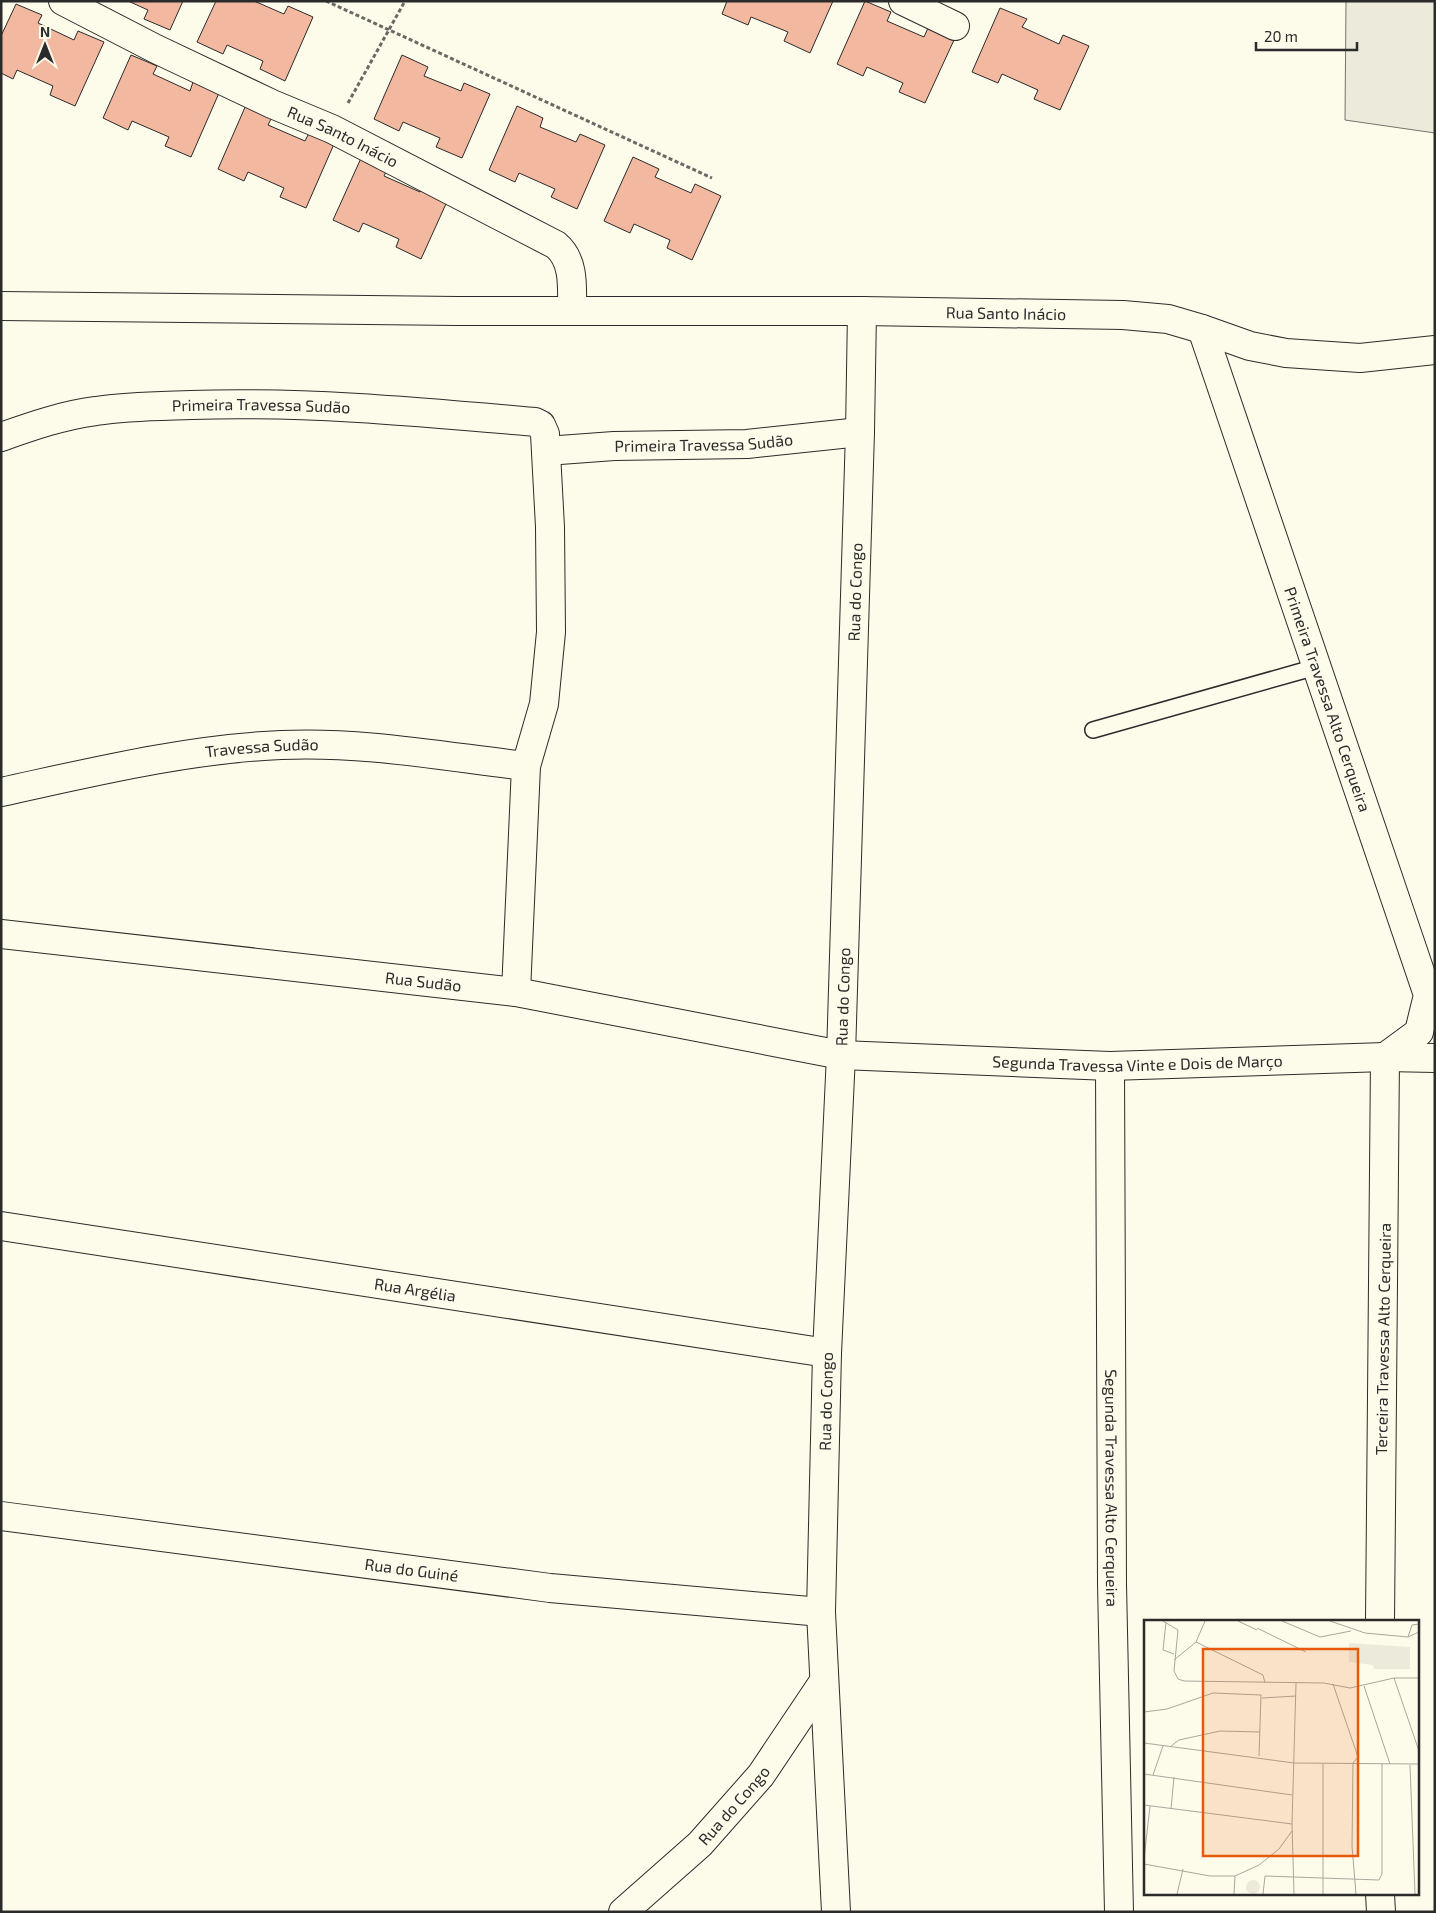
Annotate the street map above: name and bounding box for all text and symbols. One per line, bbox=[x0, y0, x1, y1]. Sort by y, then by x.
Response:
north arrow bbox=[20, 20, 70, 70]
scale bar bbox=[1256, 20, 1357, 52]
text: N bbox=[40, 23, 50, 40]
text: 20 m bbox=[1264, 27, 1298, 45]
street label: Rua Santo Inácio bbox=[285, 102, 402, 171]
street label: Rua Santo Inácio bbox=[946, 302, 1066, 323]
street label: Primeira Travessa Sudão bbox=[172, 394, 351, 416]
street label: Primeira Travessa Sudão bbox=[614, 429, 794, 455]
street label: Rua do Congo bbox=[844, 542, 866, 642]
street label: Primeira Travessa Alto Cerqueira bbox=[1281, 584, 1375, 814]
street label: Travessa Sudão bbox=[204, 734, 319, 761]
street label: Rua do Congo bbox=[831, 947, 853, 1046]
street label: Rua Sudão bbox=[384, 967, 462, 995]
street label: Segunda Travessa Vinte e Dois de Março bbox=[992, 1050, 1283, 1075]
street label: Terceira Travessa Alto Cerqueira bbox=[1371, 1223, 1394, 1455]
street label: Rua Argélia bbox=[373, 1274, 457, 1305]
street label: Rua do Congo bbox=[815, 1352, 836, 1451]
street label: Segunda Travessa Alto Cerqueira bbox=[1102, 1369, 1122, 1607]
street label: Rua do Guiné bbox=[364, 1554, 460, 1585]
inset map bbox=[1144, 1620, 1418, 1896]
street label: Rua do Congo bbox=[694, 1762, 773, 1849]

